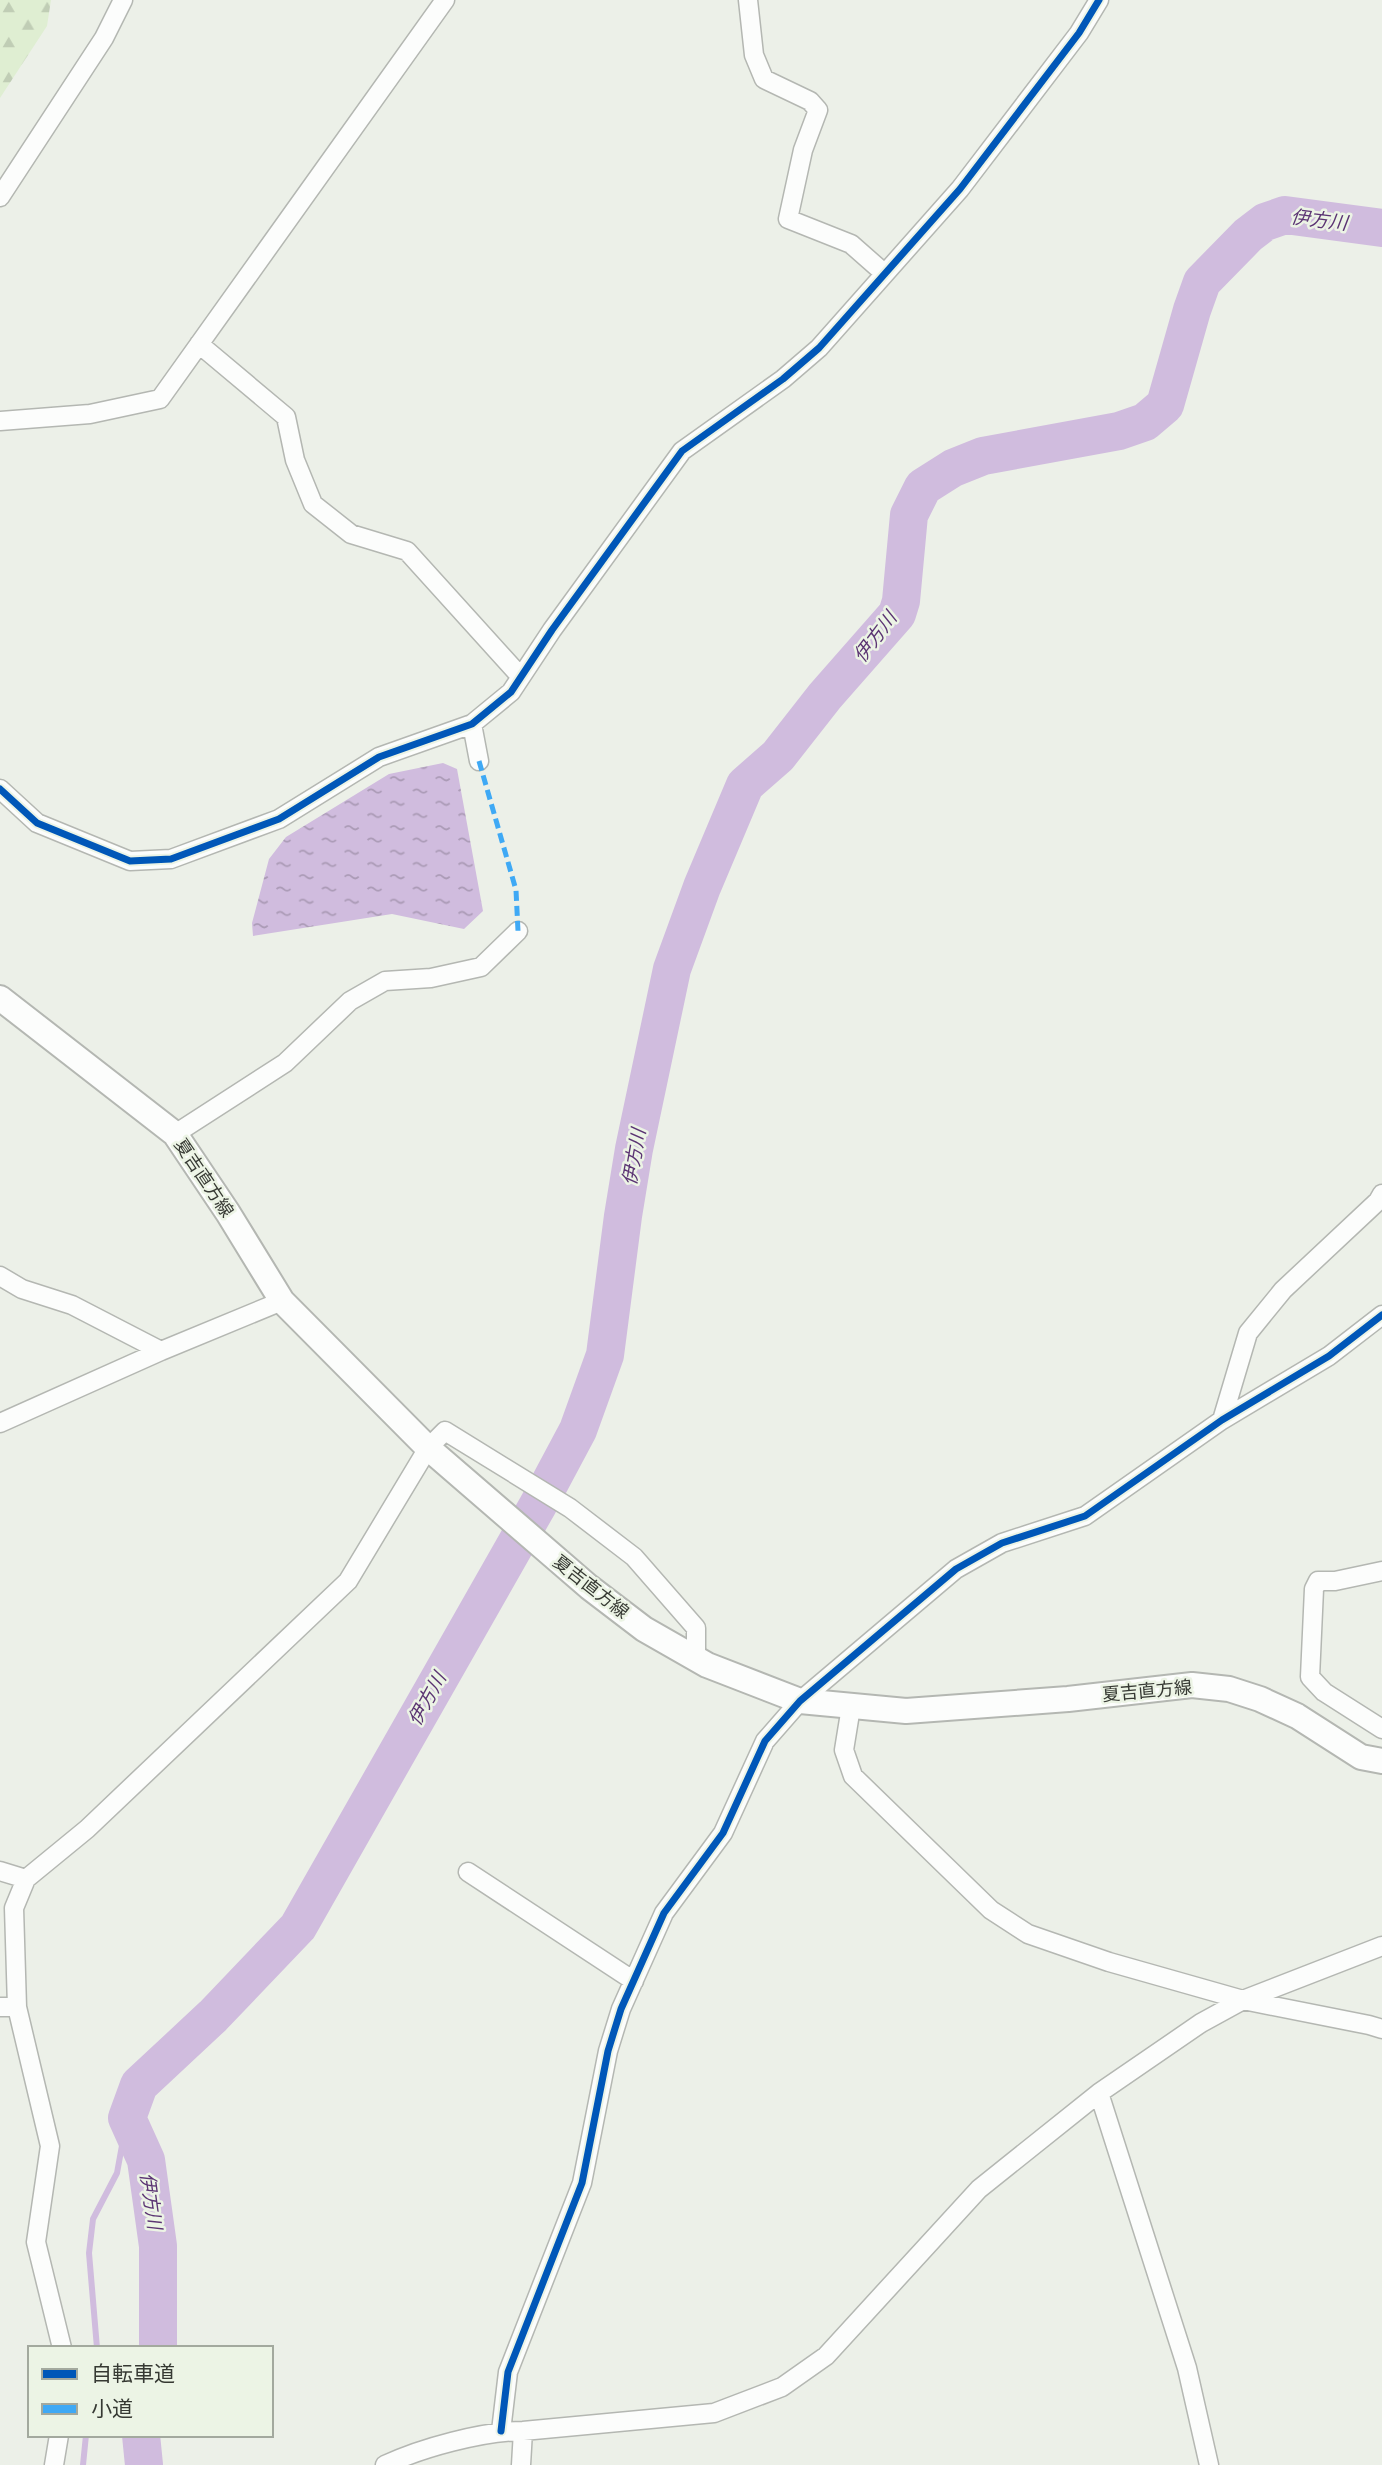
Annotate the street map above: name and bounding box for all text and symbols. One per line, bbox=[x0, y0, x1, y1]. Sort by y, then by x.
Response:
water label: 伊方川 bbox=[1289, 206, 1351, 234]
water label: 伊方川 bbox=[849, 606, 902, 666]
water label: 伊方川 bbox=[619, 1125, 650, 1187]
street label: 夏吉直方線 bbox=[171, 1135, 237, 1221]
street label: 夏吉直方線 bbox=[549, 1551, 633, 1623]
water label: 伊方川 bbox=[404, 1667, 451, 1729]
street label: 夏吉直方線 bbox=[1101, 1677, 1193, 1705]
water label: 伊方川 bbox=[137, 2171, 166, 2233]
legend bbox=[28, 2346, 273, 2437]
text: 自転車道 bbox=[91, 2362, 175, 2385]
text: 小道 bbox=[91, 2397, 133, 2420]

